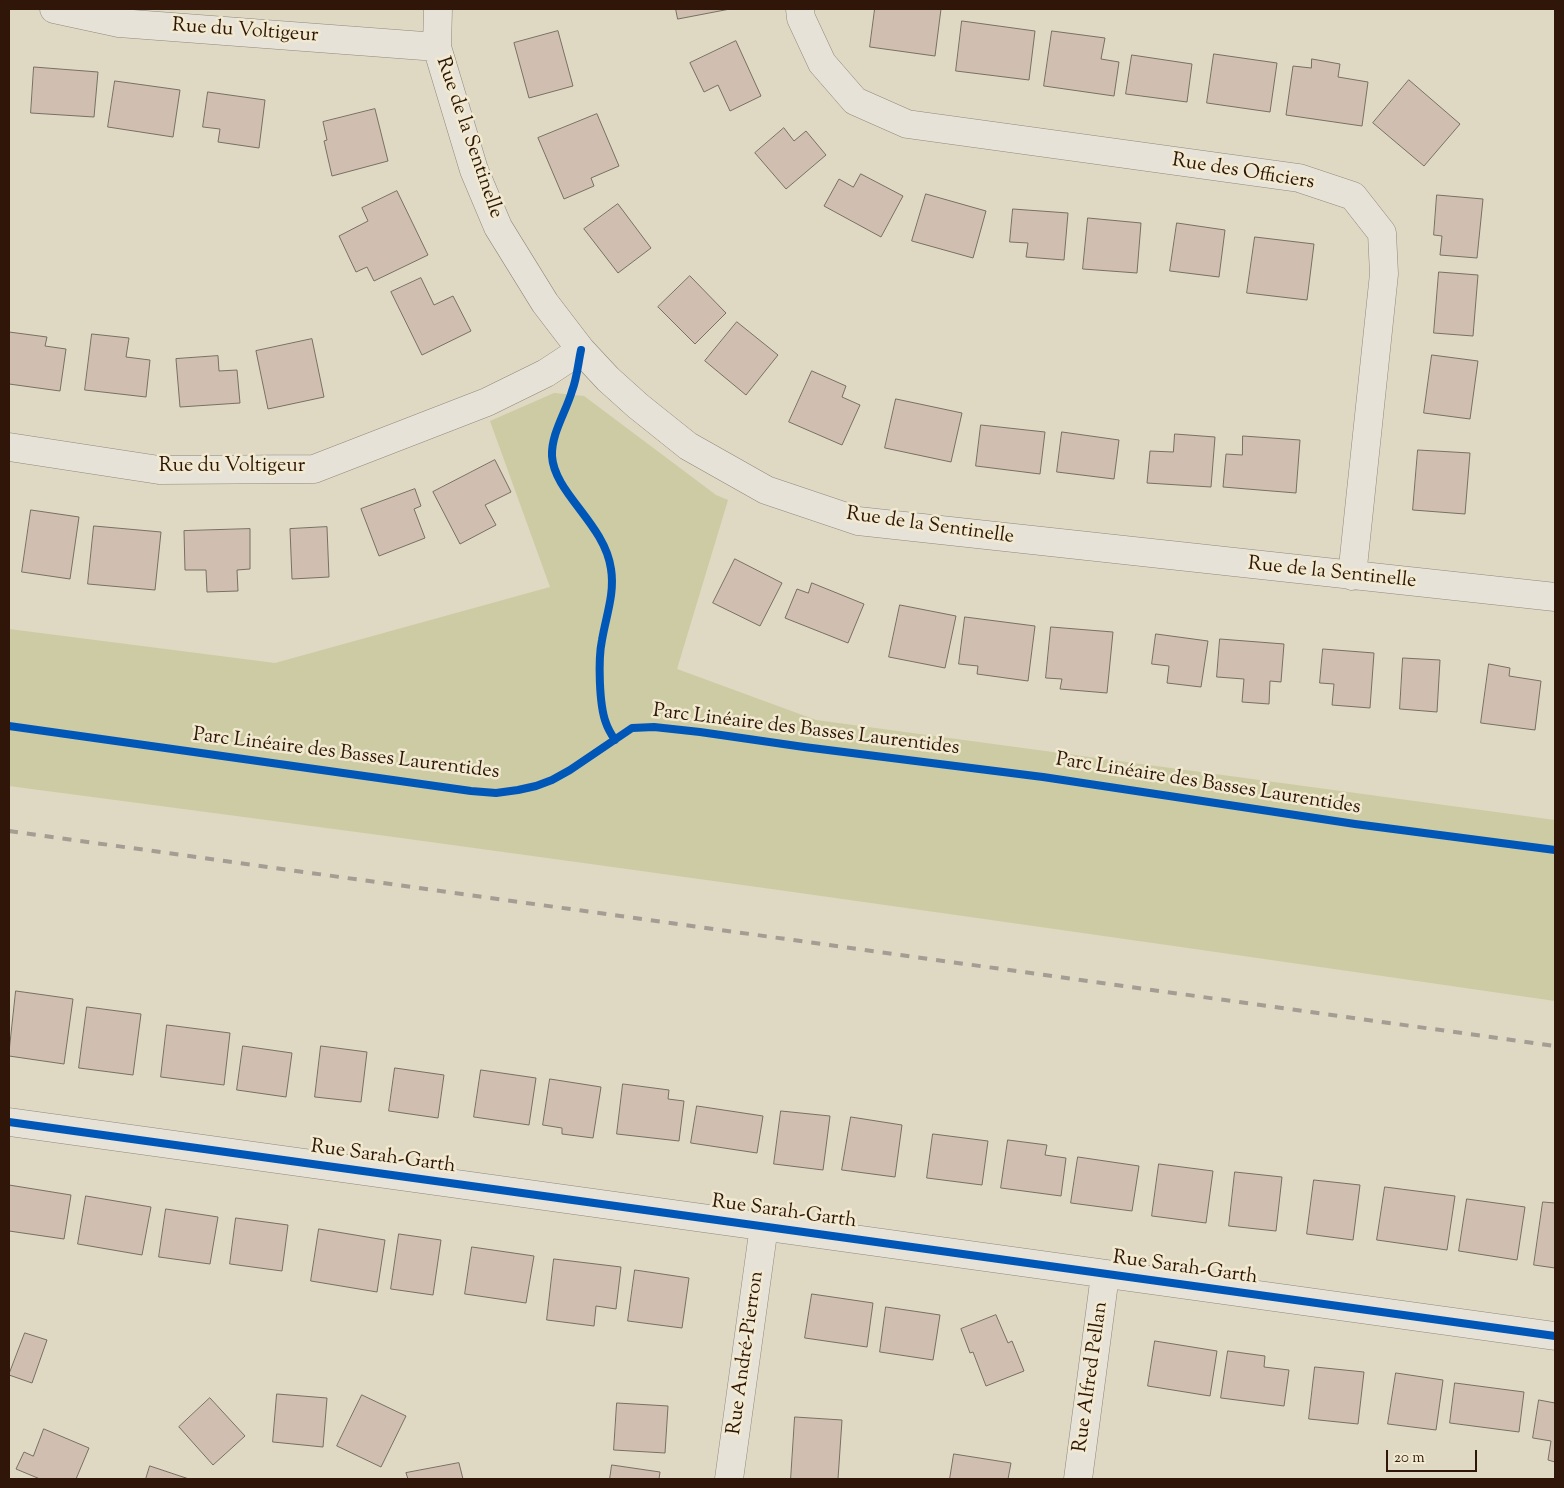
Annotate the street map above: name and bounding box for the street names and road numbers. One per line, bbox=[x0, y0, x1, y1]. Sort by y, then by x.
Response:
street label: Rue du Voltigeur bbox=[171, 15, 319, 49]
street label: Rue de la Sentinelle bbox=[429, 54, 507, 222]
street label: Rue des Officiers bbox=[1170, 150, 1316, 196]
street label: Rue du Voltigeur bbox=[159, 456, 305, 480]
street label: Rue de la Sentinelle bbox=[845, 503, 1015, 551]
street label: Rue de la Sentinelle bbox=[1247, 553, 1417, 595]
street label: Parc Linéaire des Basses Laurentides bbox=[651, 700, 961, 762]
street label: Parc Linéaire des Basses Laurentides bbox=[191, 724, 501, 786]
street label: Parc Linéaire des Basses Laurentides bbox=[1054, 749, 1362, 821]
street label: Rue Sarah-Garth bbox=[309, 1136, 457, 1180]
street label: Rue Sarah-Garth bbox=[710, 1191, 858, 1235]
street label: Rue Sarah-Garth bbox=[1111, 1247, 1259, 1291]
street label: Rue André-Pierron bbox=[724, 1270, 770, 1436]
street label: Rue Alfred Pellan bbox=[1070, 1300, 1114, 1454]

